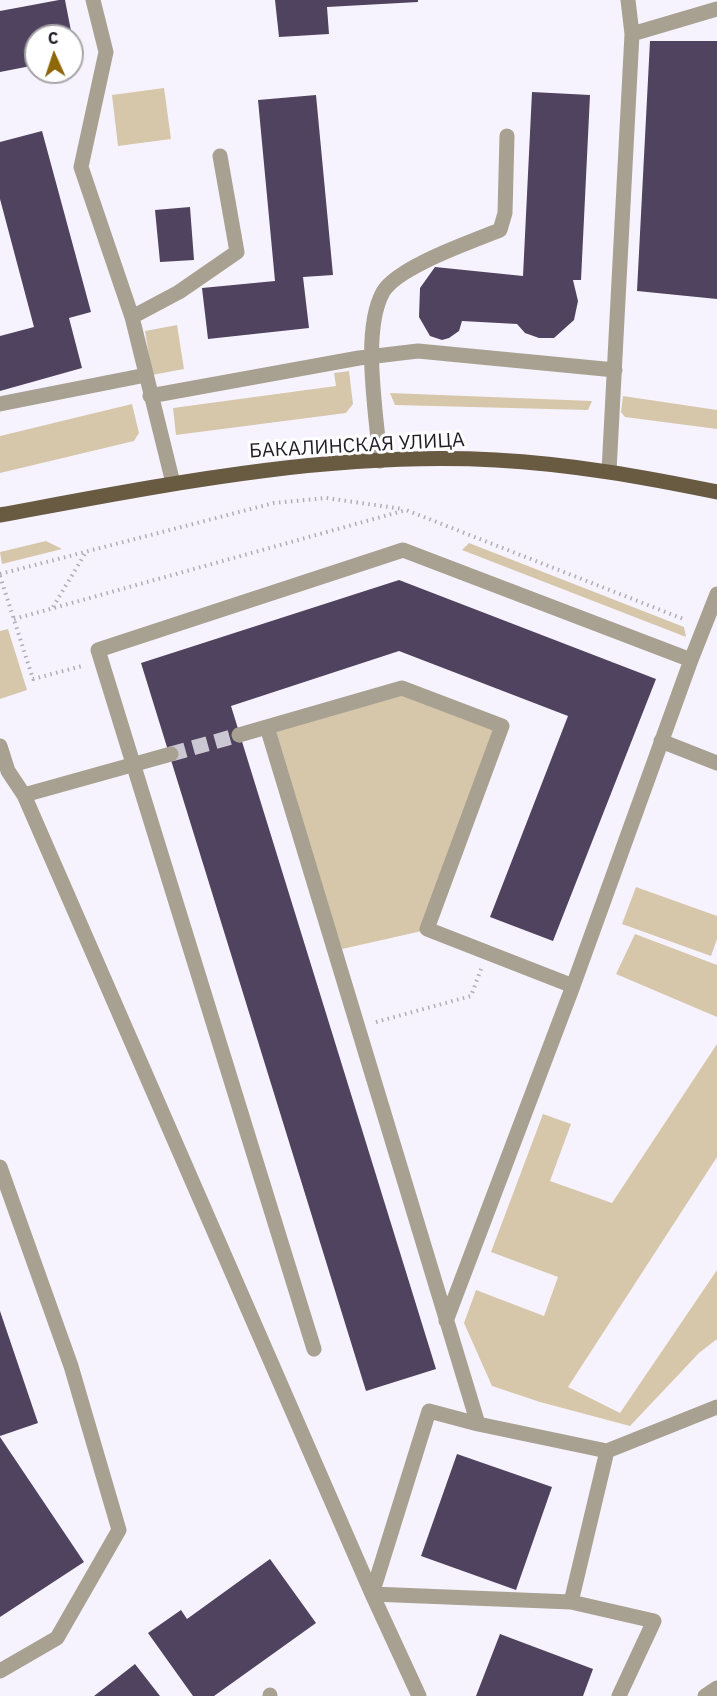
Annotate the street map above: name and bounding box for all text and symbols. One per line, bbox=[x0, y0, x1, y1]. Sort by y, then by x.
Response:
north arrow bbox=[24, 24, 84, 84]
text: С bbox=[47, 28, 59, 48]
street label: БАКАЛИНСКАЯ УЛИЦА bbox=[249, 428, 465, 464]

